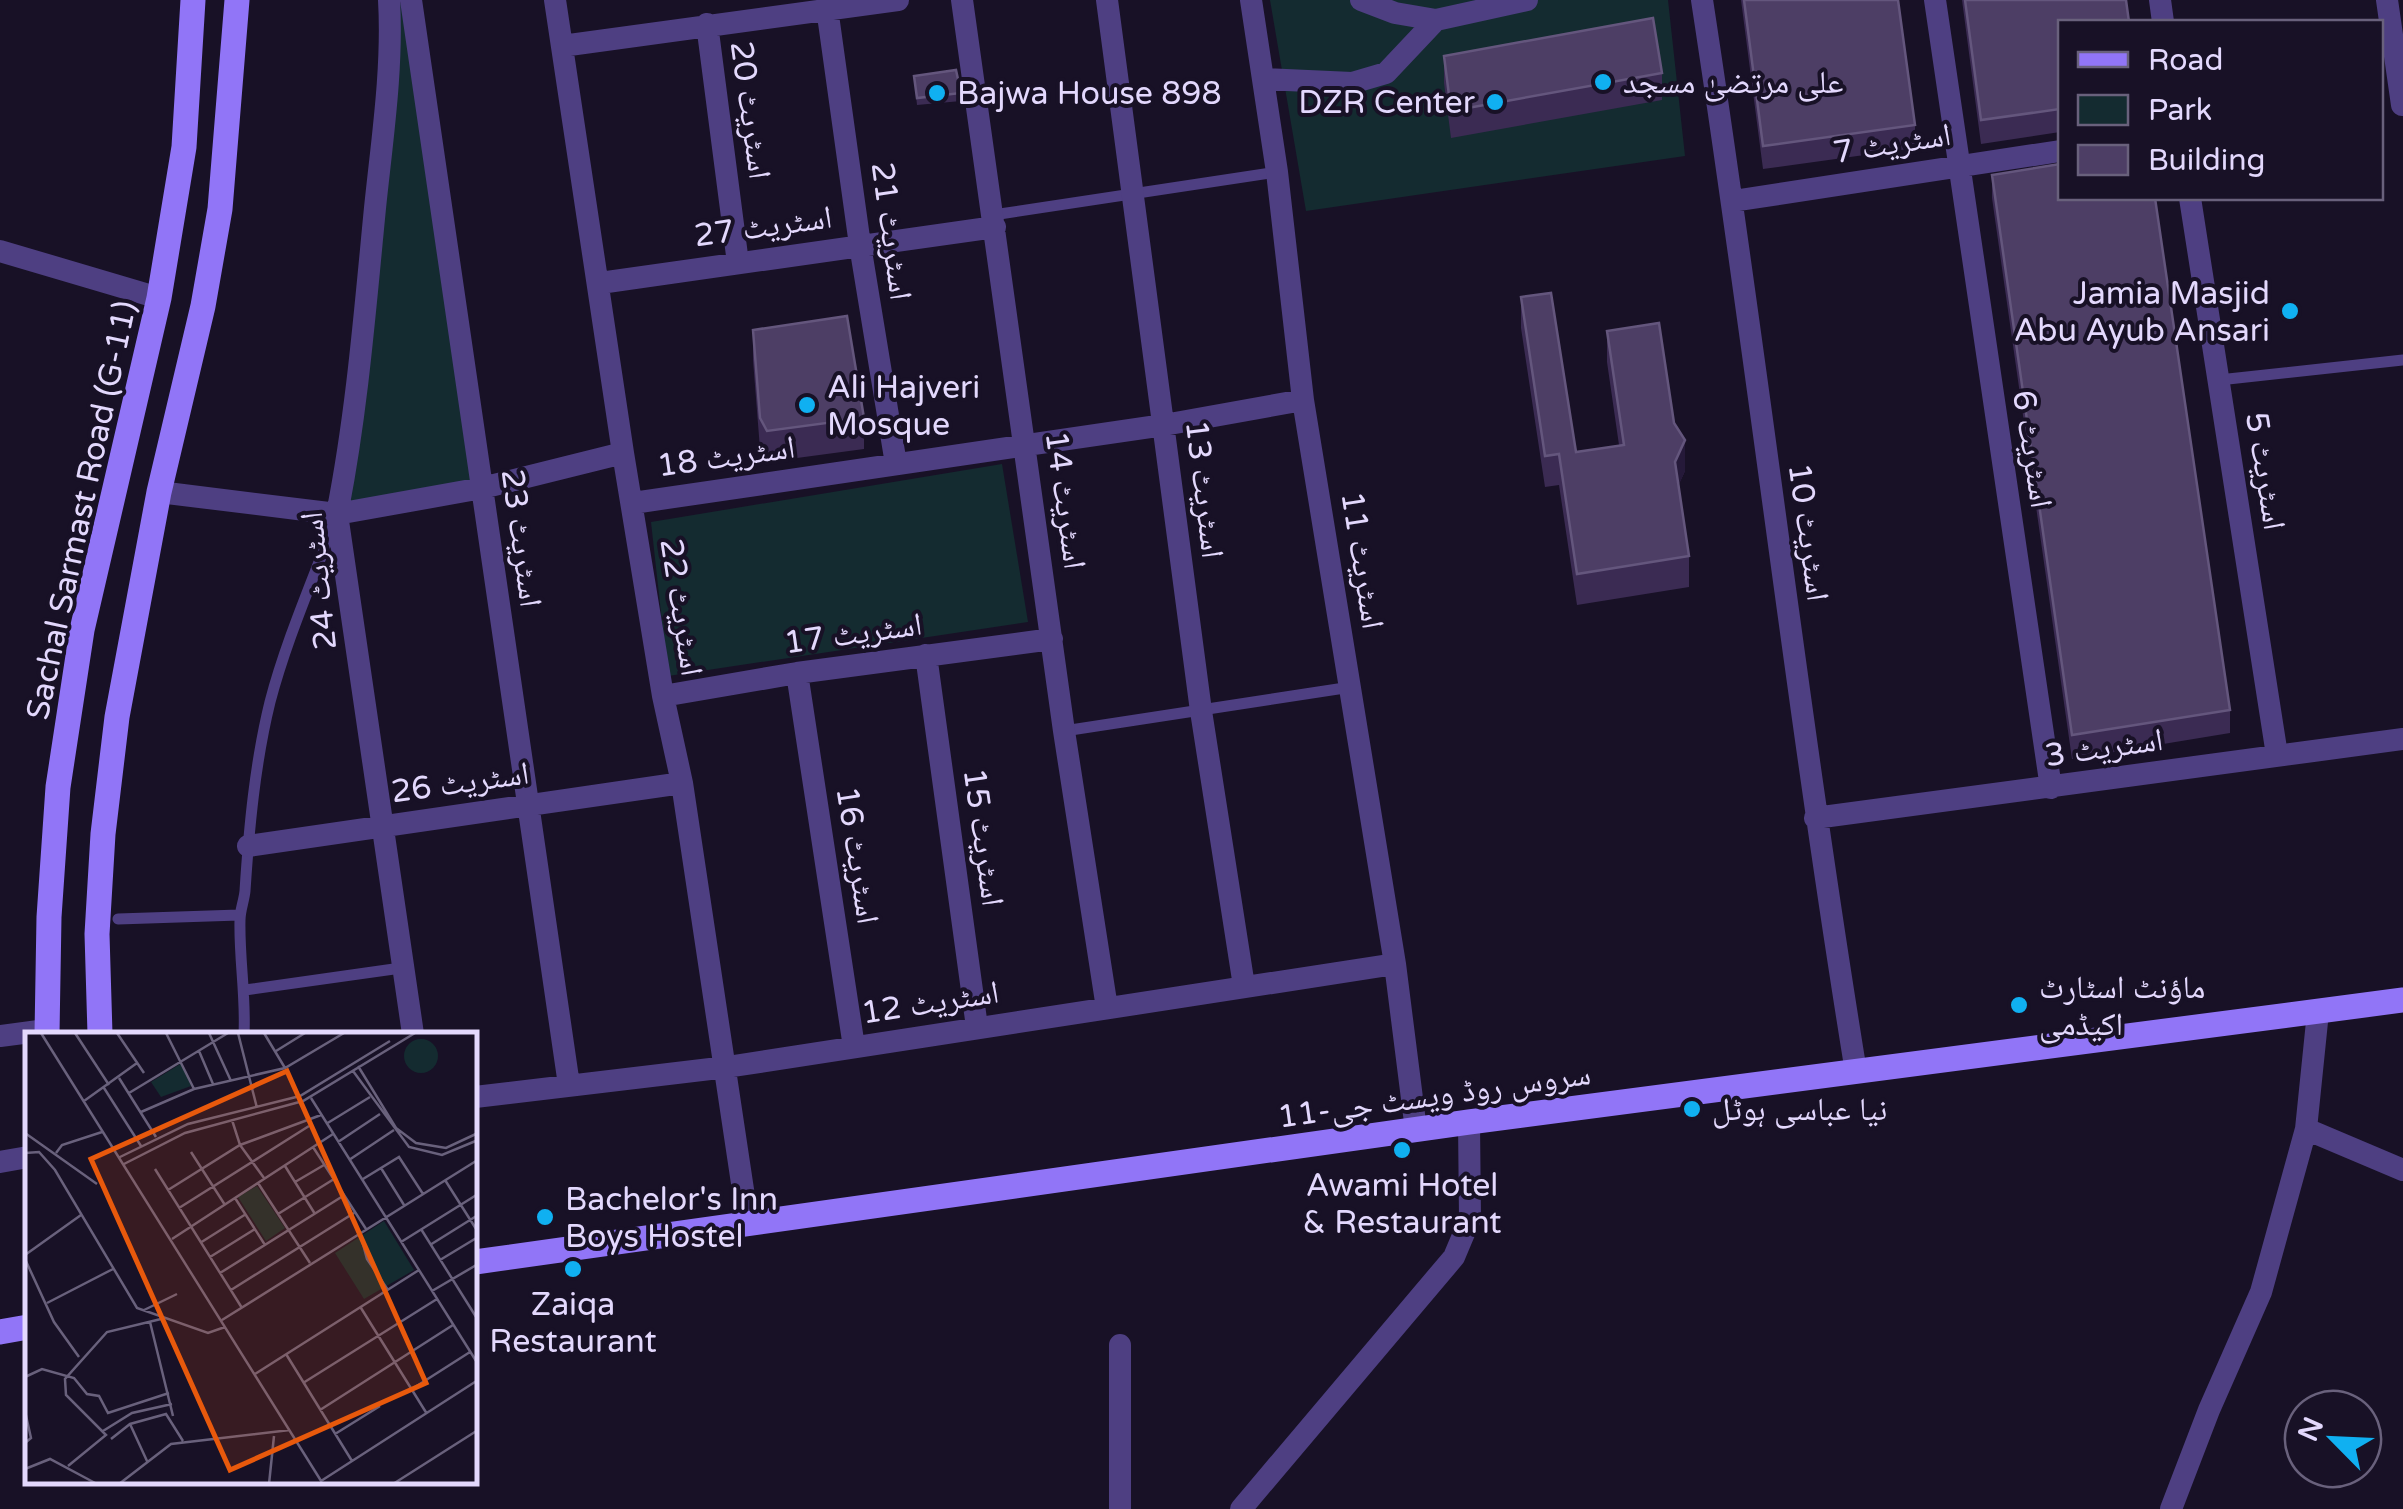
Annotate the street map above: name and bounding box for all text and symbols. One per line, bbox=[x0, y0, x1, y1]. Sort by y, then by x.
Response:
legend bbox=[2058, 20, 2383, 200]
street label: اسٹریٹ 20 bbox=[722, 39, 778, 181]
text: Road bbox=[2148, 42, 2223, 79]
place label: علی مرتضیٰ مسجد bbox=[1623, 64, 1843, 102]
marker: علی مرتضیٰ مسجد bbox=[1592, 71, 1614, 93]
place label: Bajwa House 898 bbox=[957, 75, 1221, 113]
marker: Bajwa House 898 bbox=[926, 82, 948, 104]
place label: DZR Center bbox=[1298, 84, 1476, 122]
marker: DZR Center bbox=[1484, 91, 1506, 113]
text: Park bbox=[2148, 92, 2212, 129]
street label: اسٹریٹ 7 bbox=[1831, 116, 1954, 172]
text: Building bbox=[2148, 142, 2265, 179]
street label: اسٹریٹ 21 bbox=[863, 160, 919, 302]
street label: اسٹریٹ 27 bbox=[692, 199, 834, 255]
place label: Jamia Masjid Abu Ayub Ansari bbox=[2014, 275, 2270, 350]
street label: Sachal Sarmast Road (G-11) bbox=[19, 297, 145, 723]
marker: Jamia Masjid Abu Ayub Ansari bbox=[2279, 300, 2301, 322]
place label: Ali Hajveri Mosque bbox=[827, 369, 980, 444]
street label: اسٹریٹ 6 bbox=[2004, 388, 2060, 511]
marker: Ali Hajveri Mosque bbox=[796, 394, 818, 416]
street label: اسٹریٹ 5 bbox=[2237, 410, 2293, 533]
street label: اسٹریٹ 13 bbox=[1177, 418, 1231, 560]
street label: اسٹریٹ 18 bbox=[655, 429, 797, 485]
street label: اسٹریٹ 14 bbox=[1037, 429, 1093, 571]
street label: اسٹریٹ 10 bbox=[1780, 461, 1836, 603]
street label: اسٹریٹ 23 bbox=[493, 467, 549, 609]
street label: اسٹریٹ 11 bbox=[1332, 489, 1392, 632]
street label: اسٹریٹ 24 bbox=[293, 510, 345, 652]
street label: اسٹریٹ 22 bbox=[651, 536, 711, 679]
street label: اسٹریٹ 17 bbox=[782, 606, 924, 662]
street label: اسٹریٹ 3 bbox=[2043, 721, 2166, 775]
street label: اسٹریٹ 26 bbox=[389, 755, 531, 811]
street label: اسٹریٹ 15 bbox=[955, 766, 1011, 908]
street label: اسٹریٹ 16 bbox=[827, 784, 887, 927]
place label: ماؤنٹ اسٹارٹ اکیڈمی bbox=[2039, 969, 2205, 1044]
street label: اسٹریٹ 12 bbox=[859, 973, 1002, 1033]
marker: ماؤنٹ اسٹارٹ اکیڈمی bbox=[2008, 994, 2030, 1016]
inset map bbox=[25, 1032, 478, 1484]
street label: سروس روڈ ویسٹ جی-11 bbox=[1275, 1055, 1593, 1137]
place label: نیا عباسی ہوٹل bbox=[1712, 1091, 1887, 1129]
marker: نیا عباسی ہوٹل bbox=[1681, 1098, 1703, 1120]
marker: Awami Hotel & Restaurant bbox=[1391, 1139, 1413, 1161]
place label: Awami Hotel & Restaurant bbox=[1302, 1167, 1502, 1242]
place label: Bachelor's Inn Boys Hostel bbox=[565, 1181, 778, 1256]
marker: Bachelor's Inn Boys Hostel bbox=[534, 1206, 556, 1228]
marker: Zaiqa Restaurant bbox=[562, 1258, 584, 1280]
place label: Zaiqa Restaurant bbox=[489, 1286, 657, 1361]
north arrow bbox=[2283, 1389, 2383, 1489]
text: N bbox=[2291, 1412, 2331, 1446]

